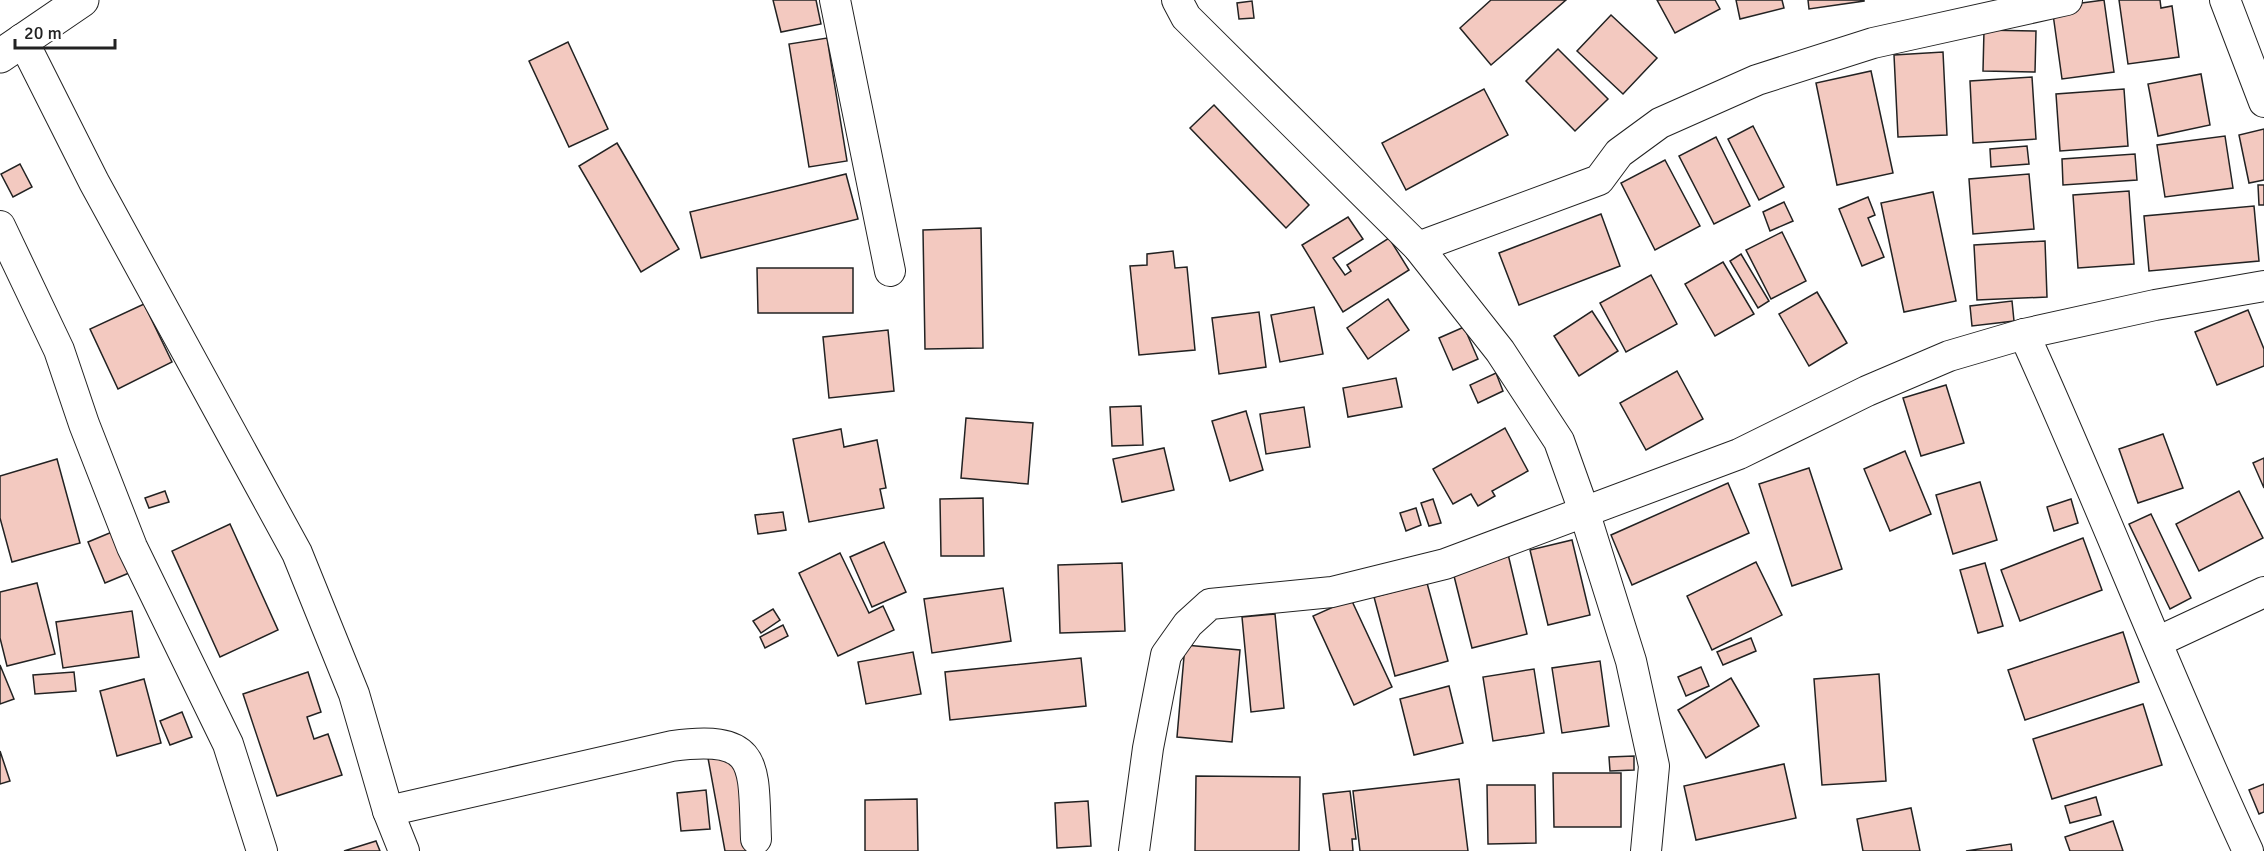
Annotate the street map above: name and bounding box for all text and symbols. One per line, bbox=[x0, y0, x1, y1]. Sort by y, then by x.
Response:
scale bar bbox=[15, 12, 116, 50]
text: 20 m bbox=[24, 22, 62, 44]

